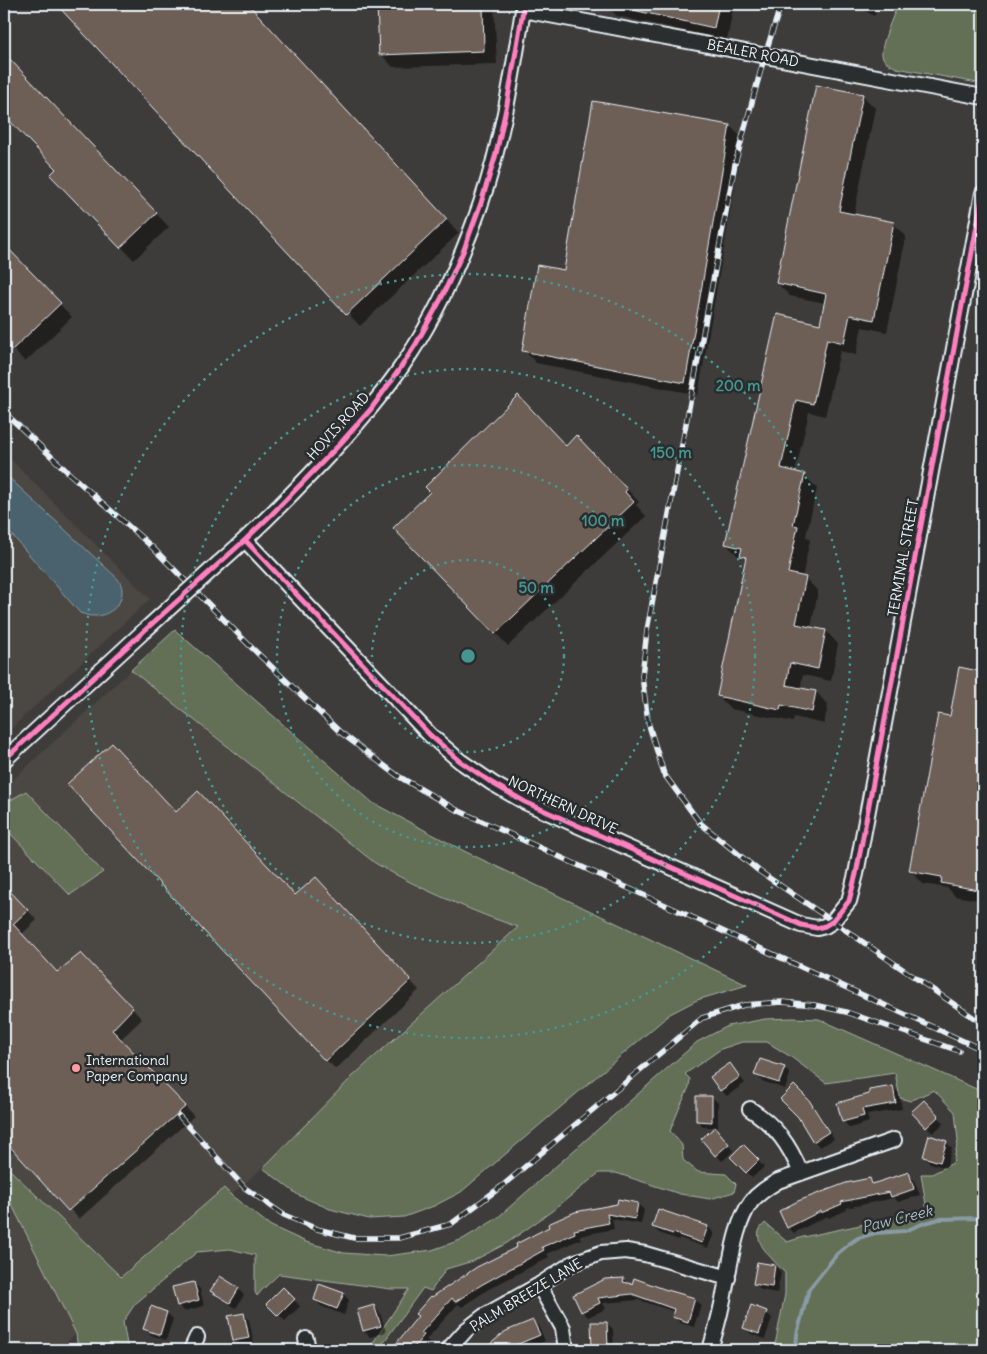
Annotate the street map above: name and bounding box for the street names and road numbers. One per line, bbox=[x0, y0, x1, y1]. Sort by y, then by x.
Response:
street label: BEALER ROAD bbox=[706, 35, 800, 71]
street label: HOVIS ROAD bbox=[303, 388, 373, 464]
street label: TERMINAL STREET bbox=[884, 498, 922, 618]
street label: NORTHERN DRIVE bbox=[505, 772, 621, 838]
street label: PALM BREEZE LANE bbox=[467, 1254, 585, 1336]

